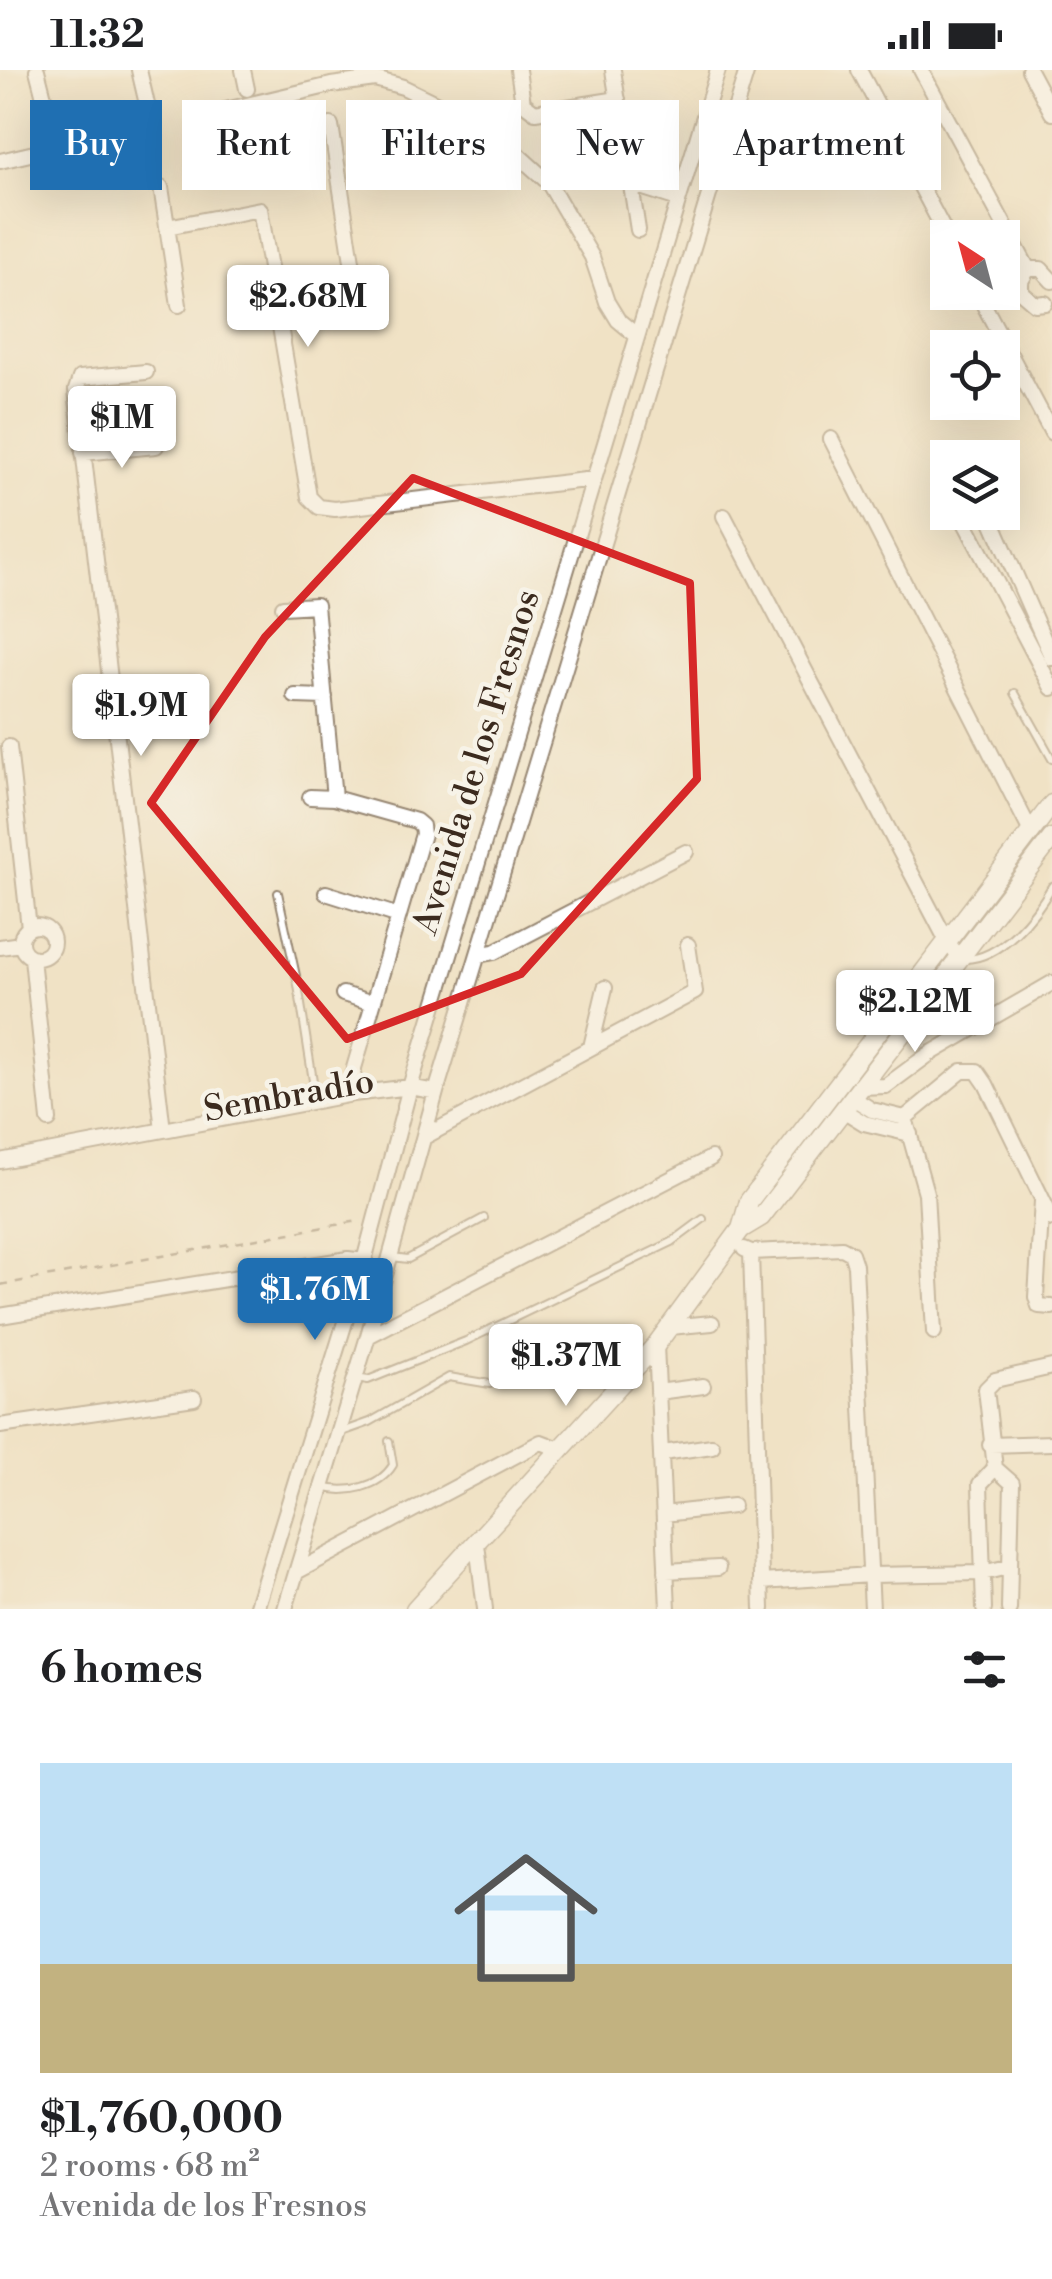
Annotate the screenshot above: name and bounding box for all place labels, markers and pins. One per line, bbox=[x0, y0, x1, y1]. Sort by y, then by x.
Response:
pin: $2.68M bbox=[227, 265, 389, 350]
pin: $1M bbox=[74, 386, 170, 471]
pin: $1.9M bbox=[71, 674, 211, 759]
pin: $2.12M bbox=[834, 970, 996, 1055]
pin: $1.76M bbox=[234, 1258, 396, 1343]
pin: $1.37M bbox=[485, 1324, 647, 1409]

